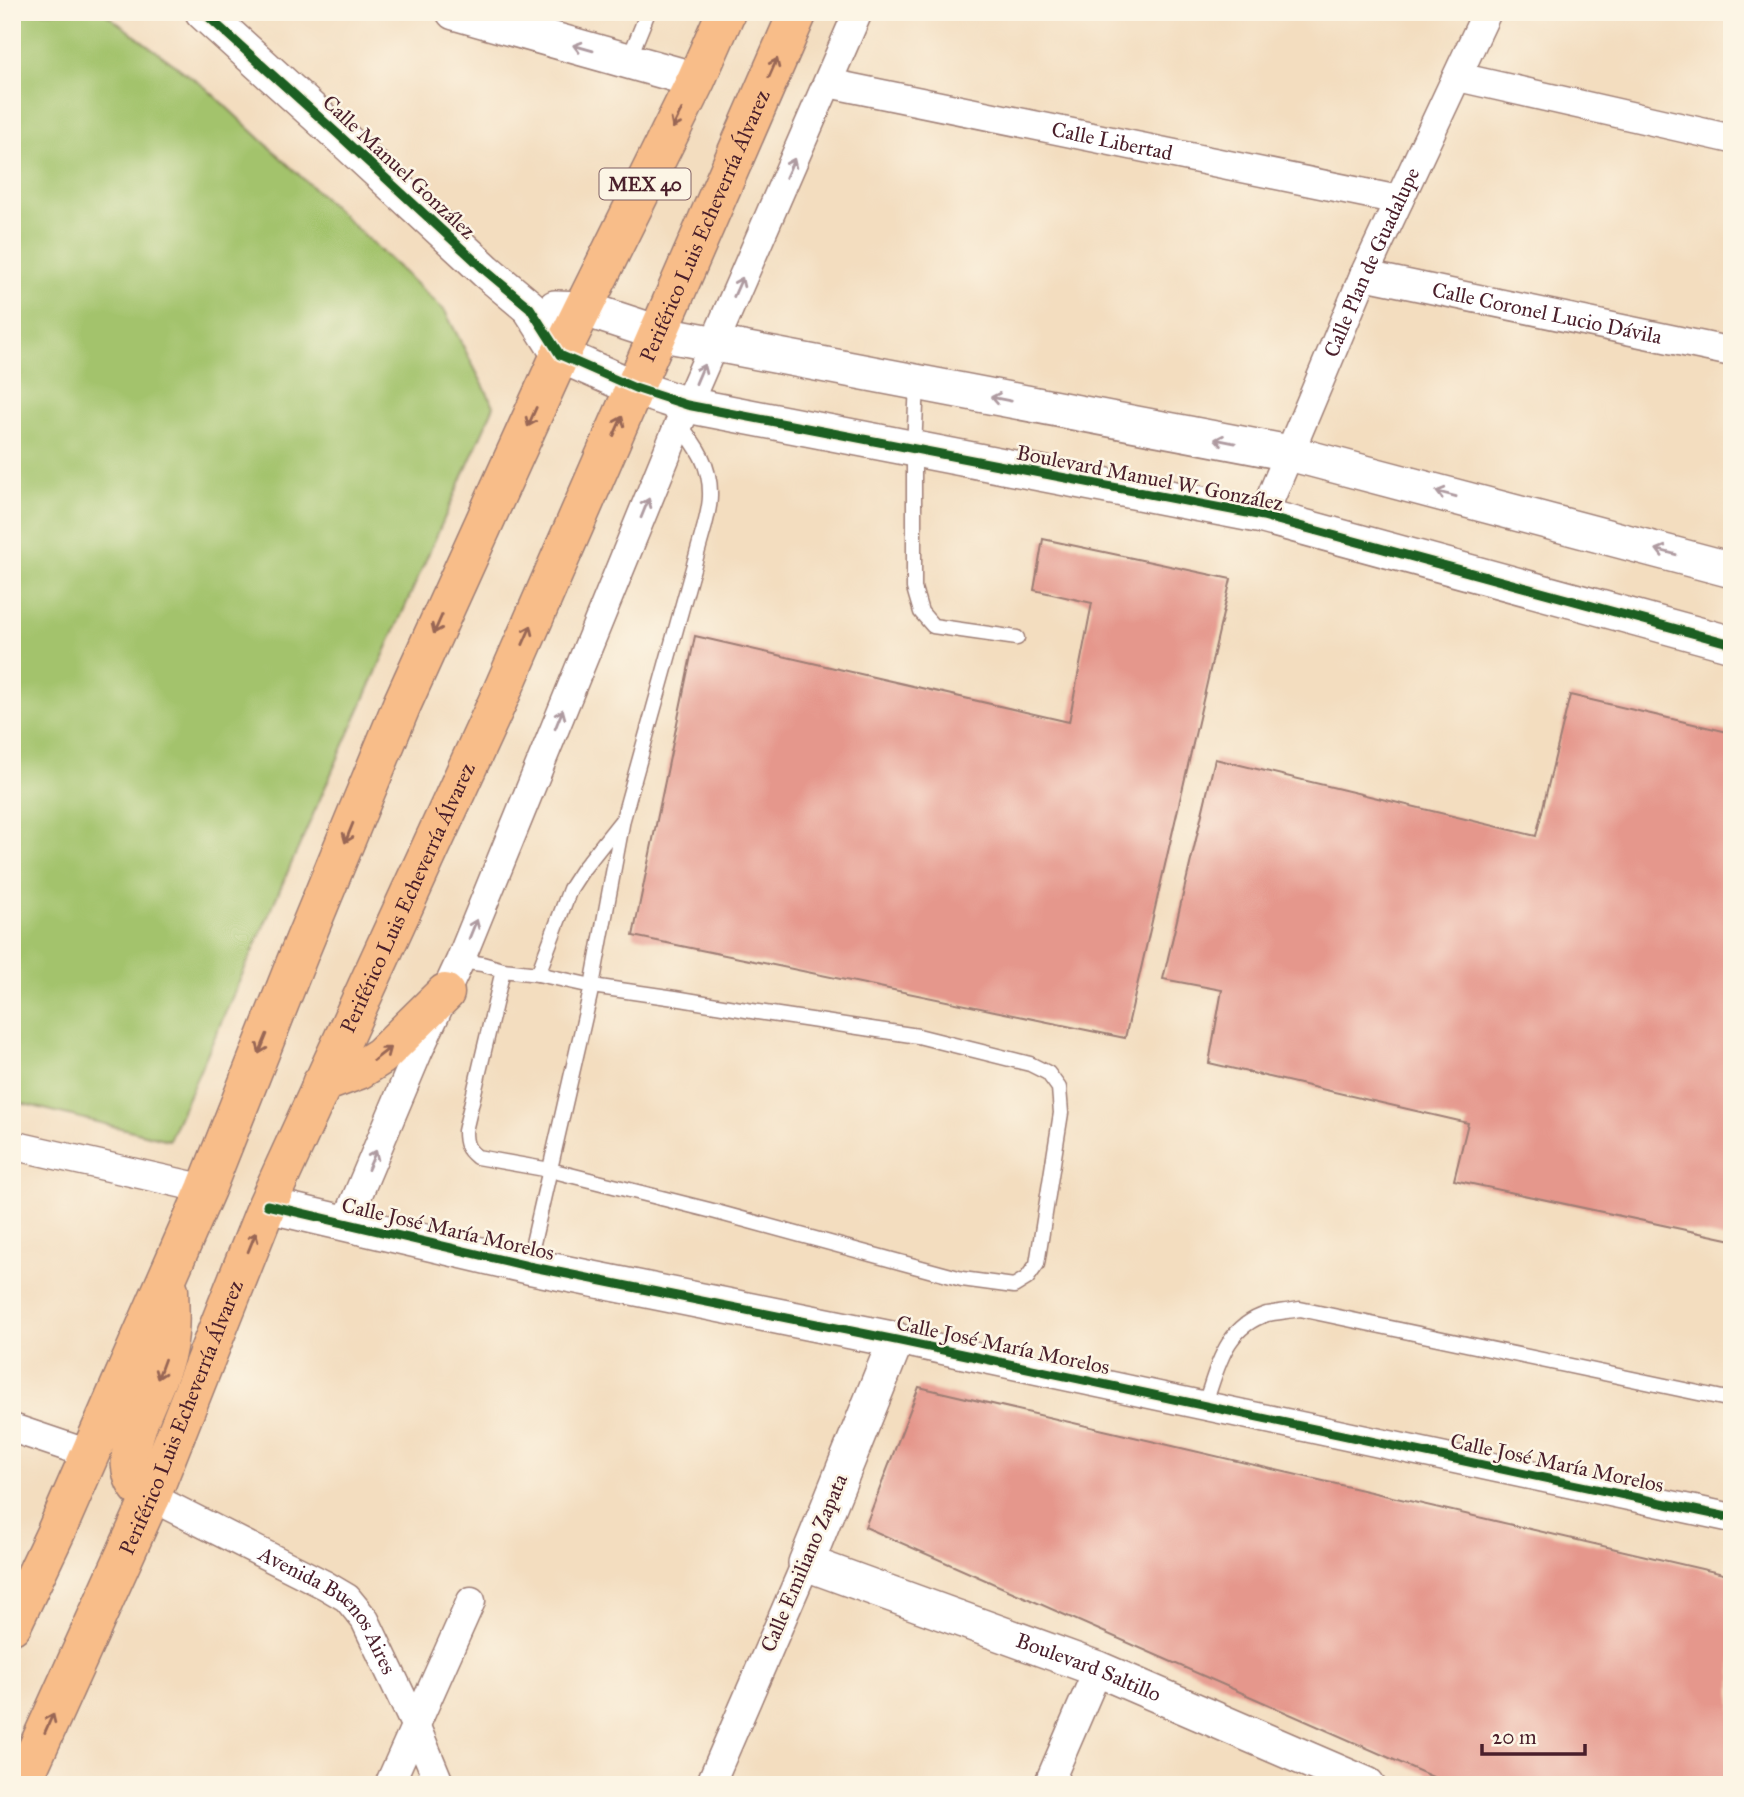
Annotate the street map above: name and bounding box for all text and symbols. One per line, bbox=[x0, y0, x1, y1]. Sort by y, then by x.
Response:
one-way arrow bbox=[573, 41, 595, 54]
one-way arrow bbox=[767, 58, 780, 80]
street label: Periférico Luis Echeverría Álvarez bbox=[634, 85, 776, 366]
street label: Calle Manuel González bbox=[317, 89, 481, 245]
one-way arrow bbox=[670, 108, 684, 129]
street label: Calle Libertad bbox=[1049, 116, 1175, 166]
one-way arrow bbox=[784, 158, 797, 179]
street label: Calle Plan de Guadalupe bbox=[1318, 163, 1426, 361]
road number: MEX 40 bbox=[600, 168, 690, 200]
one-way arrow bbox=[732, 277, 745, 299]
street label: Calle Coronel Lucio Dávila bbox=[1430, 277, 1664, 350]
one-way arrow bbox=[694, 364, 707, 386]
one-way arrow bbox=[990, 392, 1013, 405]
one-way arrow bbox=[525, 406, 538, 427]
one-way arrow bbox=[612, 416, 625, 438]
one-way arrow bbox=[1214, 433, 1237, 447]
street label: Boulevard Manuel W. González bbox=[1014, 439, 1286, 517]
one-way arrow bbox=[1435, 487, 1458, 500]
one-way arrow bbox=[639, 498, 652, 519]
one-way arrow bbox=[1655, 545, 1678, 558]
one-way arrow bbox=[431, 614, 444, 635]
one-way arrow bbox=[521, 625, 534, 646]
one-way arrow bbox=[553, 708, 566, 730]
street label: Periférico Luis Echeverría Álvarez bbox=[335, 758, 481, 1037]
one-way arrow bbox=[341, 822, 354, 844]
one-way arrow bbox=[467, 919, 480, 941]
one-way arrow bbox=[256, 1033, 269, 1055]
one-way arrow bbox=[372, 1046, 390, 1061]
one-way arrow bbox=[367, 1150, 380, 1172]
street label: Calle José María Morelos bbox=[339, 1192, 557, 1266]
one-way arrow bbox=[246, 1232, 259, 1254]
street label: Periférico Luis Echeverría Álvarez bbox=[114, 1276, 249, 1559]
street label: Calle José María Morelos bbox=[894, 1310, 1112, 1380]
one-way arrow bbox=[153, 1358, 166, 1380]
street label: Calle José María Morelos bbox=[1448, 1428, 1666, 1498]
street label: Calle Emiliano Zapata bbox=[755, 1470, 853, 1656]
street label: Avenida Buenos Aires bbox=[253, 1540, 402, 1678]
street label: Boulevard Saltillo bbox=[1012, 1627, 1165, 1708]
one-way arrow bbox=[43, 1712, 56, 1734]
scale bar bbox=[1482, 1713, 1585, 1757]
text: 20 m bbox=[1492, 1724, 1537, 1750]

